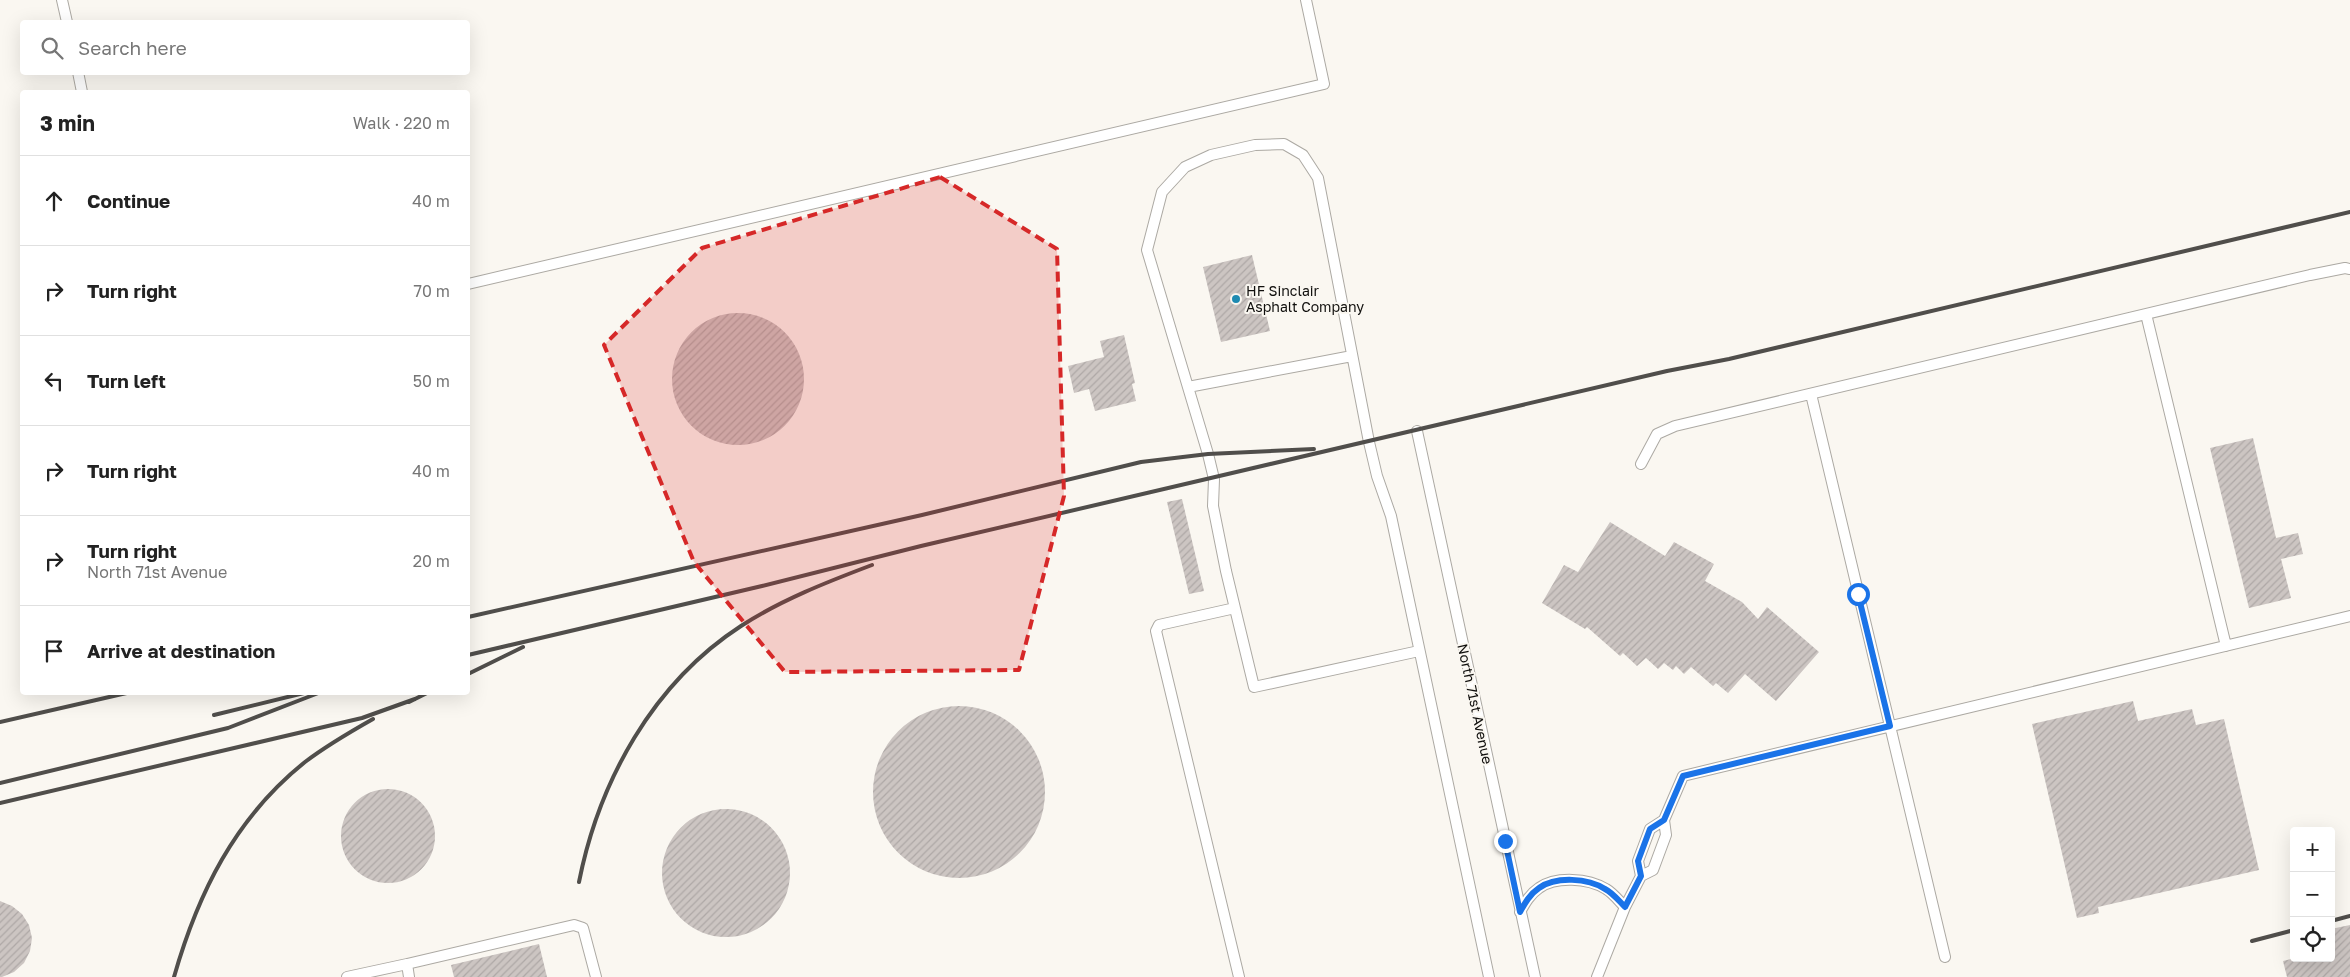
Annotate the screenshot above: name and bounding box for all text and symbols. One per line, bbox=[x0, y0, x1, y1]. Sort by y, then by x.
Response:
search box bbox=[20, 20, 470, 75]
icon: search bbox=[38, 34, 66, 62]
text: Search here bbox=[78, 36, 187, 59]
text: 3 min bbox=[40, 110, 95, 136]
text: Walk · 220 m bbox=[353, 113, 450, 133]
icon: ahead bbox=[40, 187, 68, 215]
text: Continue bbox=[87, 189, 170, 212]
text: 40 m bbox=[412, 191, 450, 211]
icon: right bbox=[40, 277, 68, 305]
text: Turn right bbox=[87, 279, 177, 302]
text: 70 m bbox=[413, 281, 450, 301]
place label: HF Sinclair Asphalt Company bbox=[1246, 282, 1364, 315]
marker: HF Sinclair Asphalt Company bbox=[1230, 293, 1242, 305]
icon: left bbox=[40, 367, 68, 395]
text: Turn left bbox=[87, 369, 166, 392]
text: 50 m bbox=[413, 371, 450, 391]
icon: right bbox=[40, 457, 68, 485]
text: Turn right bbox=[87, 459, 177, 482]
text: 40 m bbox=[412, 461, 450, 481]
text: Turn right bbox=[87, 539, 177, 562]
icon: right bbox=[40, 547, 68, 575]
text: 20 m bbox=[413, 551, 450, 571]
text: North 71st Avenue bbox=[87, 562, 227, 582]
route start bbox=[1847, 583, 1870, 606]
icon: arrive bbox=[40, 637, 68, 665]
text: Arrive at destination bbox=[87, 639, 275, 662]
street label: North 71st Avenue bbox=[1454, 642, 1497, 766]
map controls bbox=[2290, 827, 2335, 962]
button: + bbox=[2290, 827, 2335, 872]
route end bbox=[1494, 830, 1517, 853]
button: − bbox=[2290, 872, 2335, 917]
button: locate bbox=[2290, 917, 2335, 962]

